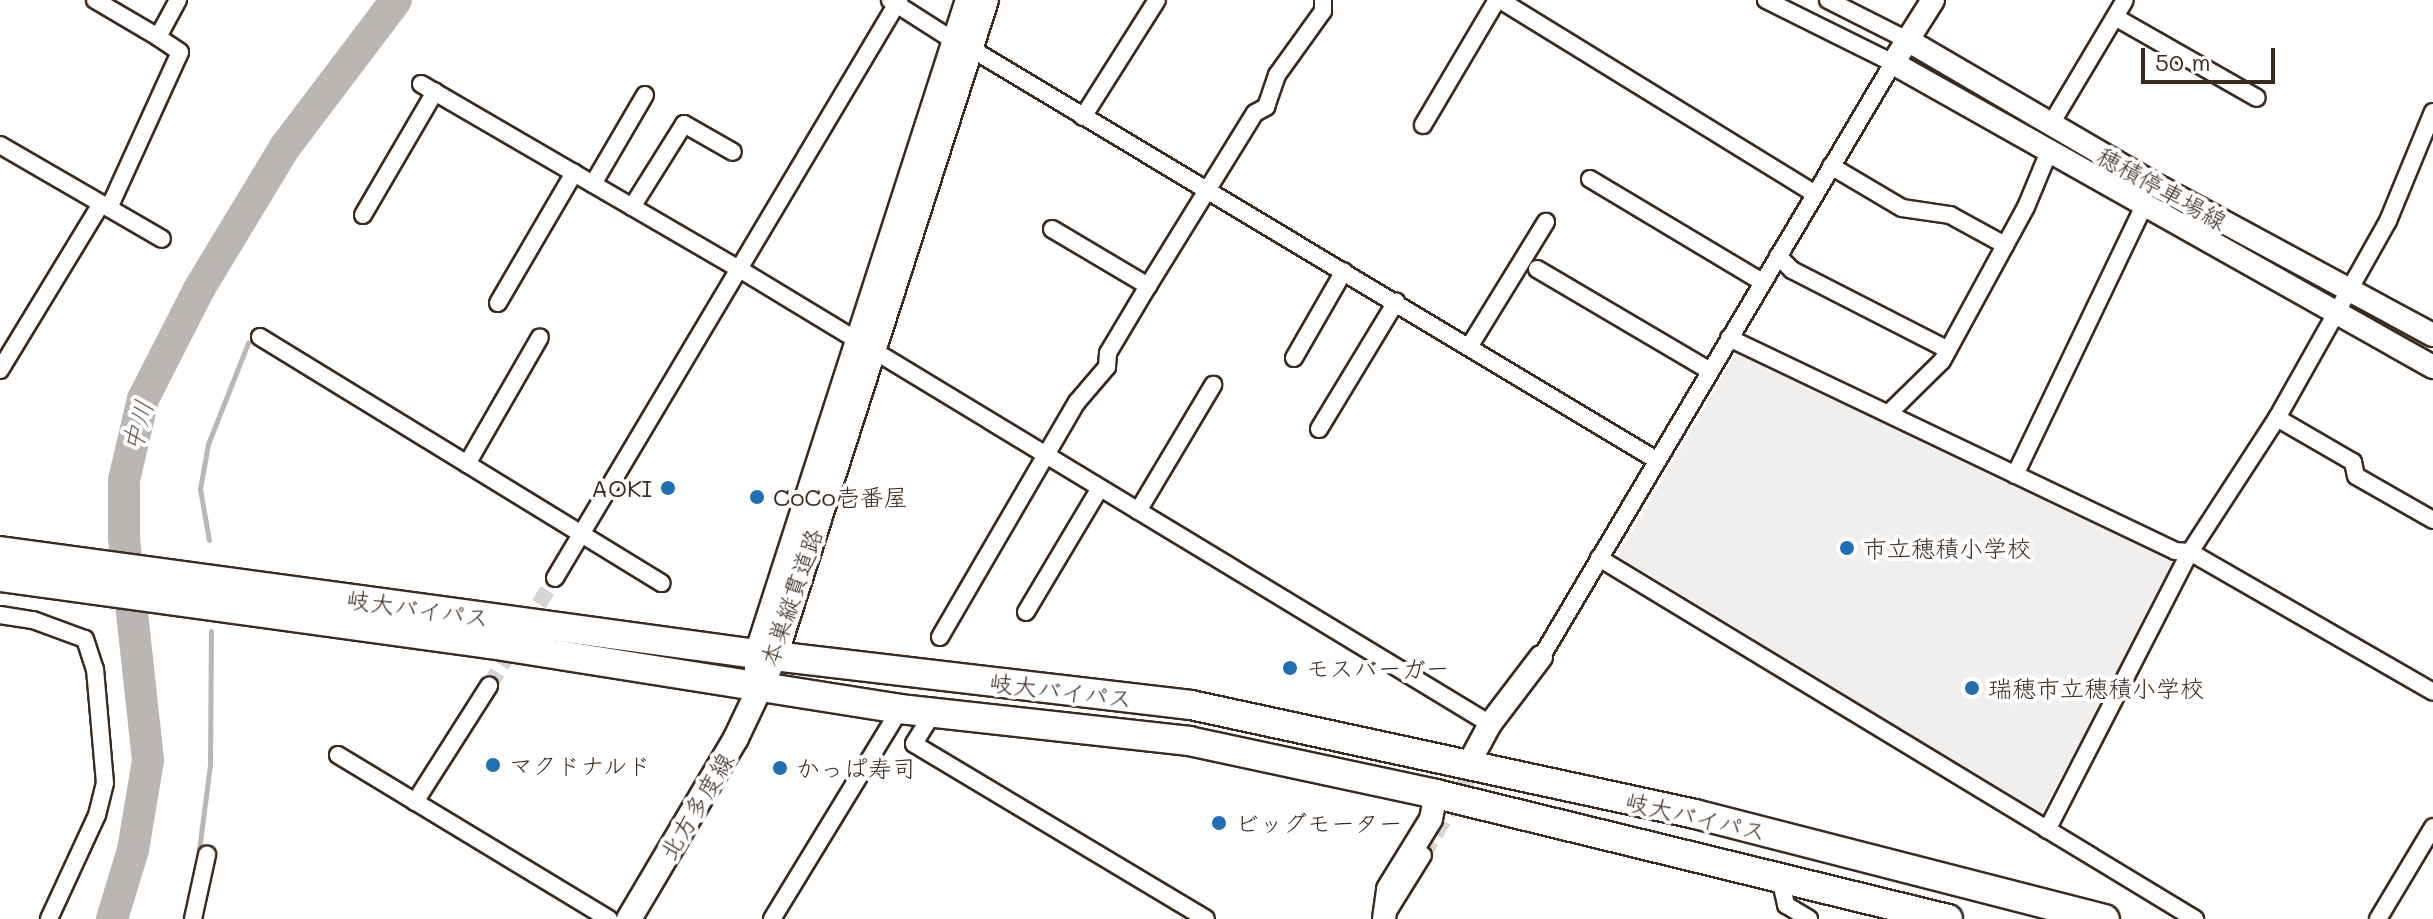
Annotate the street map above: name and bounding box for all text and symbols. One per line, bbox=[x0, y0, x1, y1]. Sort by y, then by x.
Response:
scale bar bbox=[2145, 32, 2279, 82]
text: 50 m bbox=[2155, 46, 2211, 77]
street label: 穂積停車場線 bbox=[2092, 140, 2232, 236]
water label: 中川 bbox=[116, 397, 160, 455]
place label: AOKI bbox=[591, 474, 652, 502]
marker: AOKI bbox=[659, 479, 677, 497]
place label: CoCo壱番屋 bbox=[773, 483, 908, 511]
marker: CoCo壱番屋 bbox=[748, 488, 766, 506]
street label: 本巣縦貫道路 bbox=[754, 524, 828, 670]
place label: 市立穂積小学校 bbox=[1863, 534, 2031, 562]
marker: 市立穂積小学校 bbox=[1838, 539, 1856, 557]
street label: 岐大バイパス bbox=[345, 584, 491, 632]
place label: モスバーガー bbox=[1306, 654, 1450, 682]
marker: モスバーガー bbox=[1281, 659, 1299, 677]
street label: 岐大バイパス bbox=[988, 667, 1134, 713]
place label: 瑞穂市立穂積小学校 bbox=[1988, 674, 2204, 702]
marker: 瑞穂市立穂積小学校 bbox=[1963, 679, 1981, 697]
street label: 北方多度線 bbox=[653, 747, 739, 865]
place label: マクドナルド bbox=[509, 751, 653, 779]
place label: かっぱ寿司 bbox=[796, 754, 916, 782]
marker: マクドナルド bbox=[484, 756, 502, 774]
marker: かっぱ寿司 bbox=[771, 759, 789, 777]
street label: 岐大バイパス bbox=[1623, 786, 1769, 846]
place label: ビッグモーター bbox=[1235, 809, 1403, 837]
marker: ビッグモーター bbox=[1210, 814, 1228, 832]

